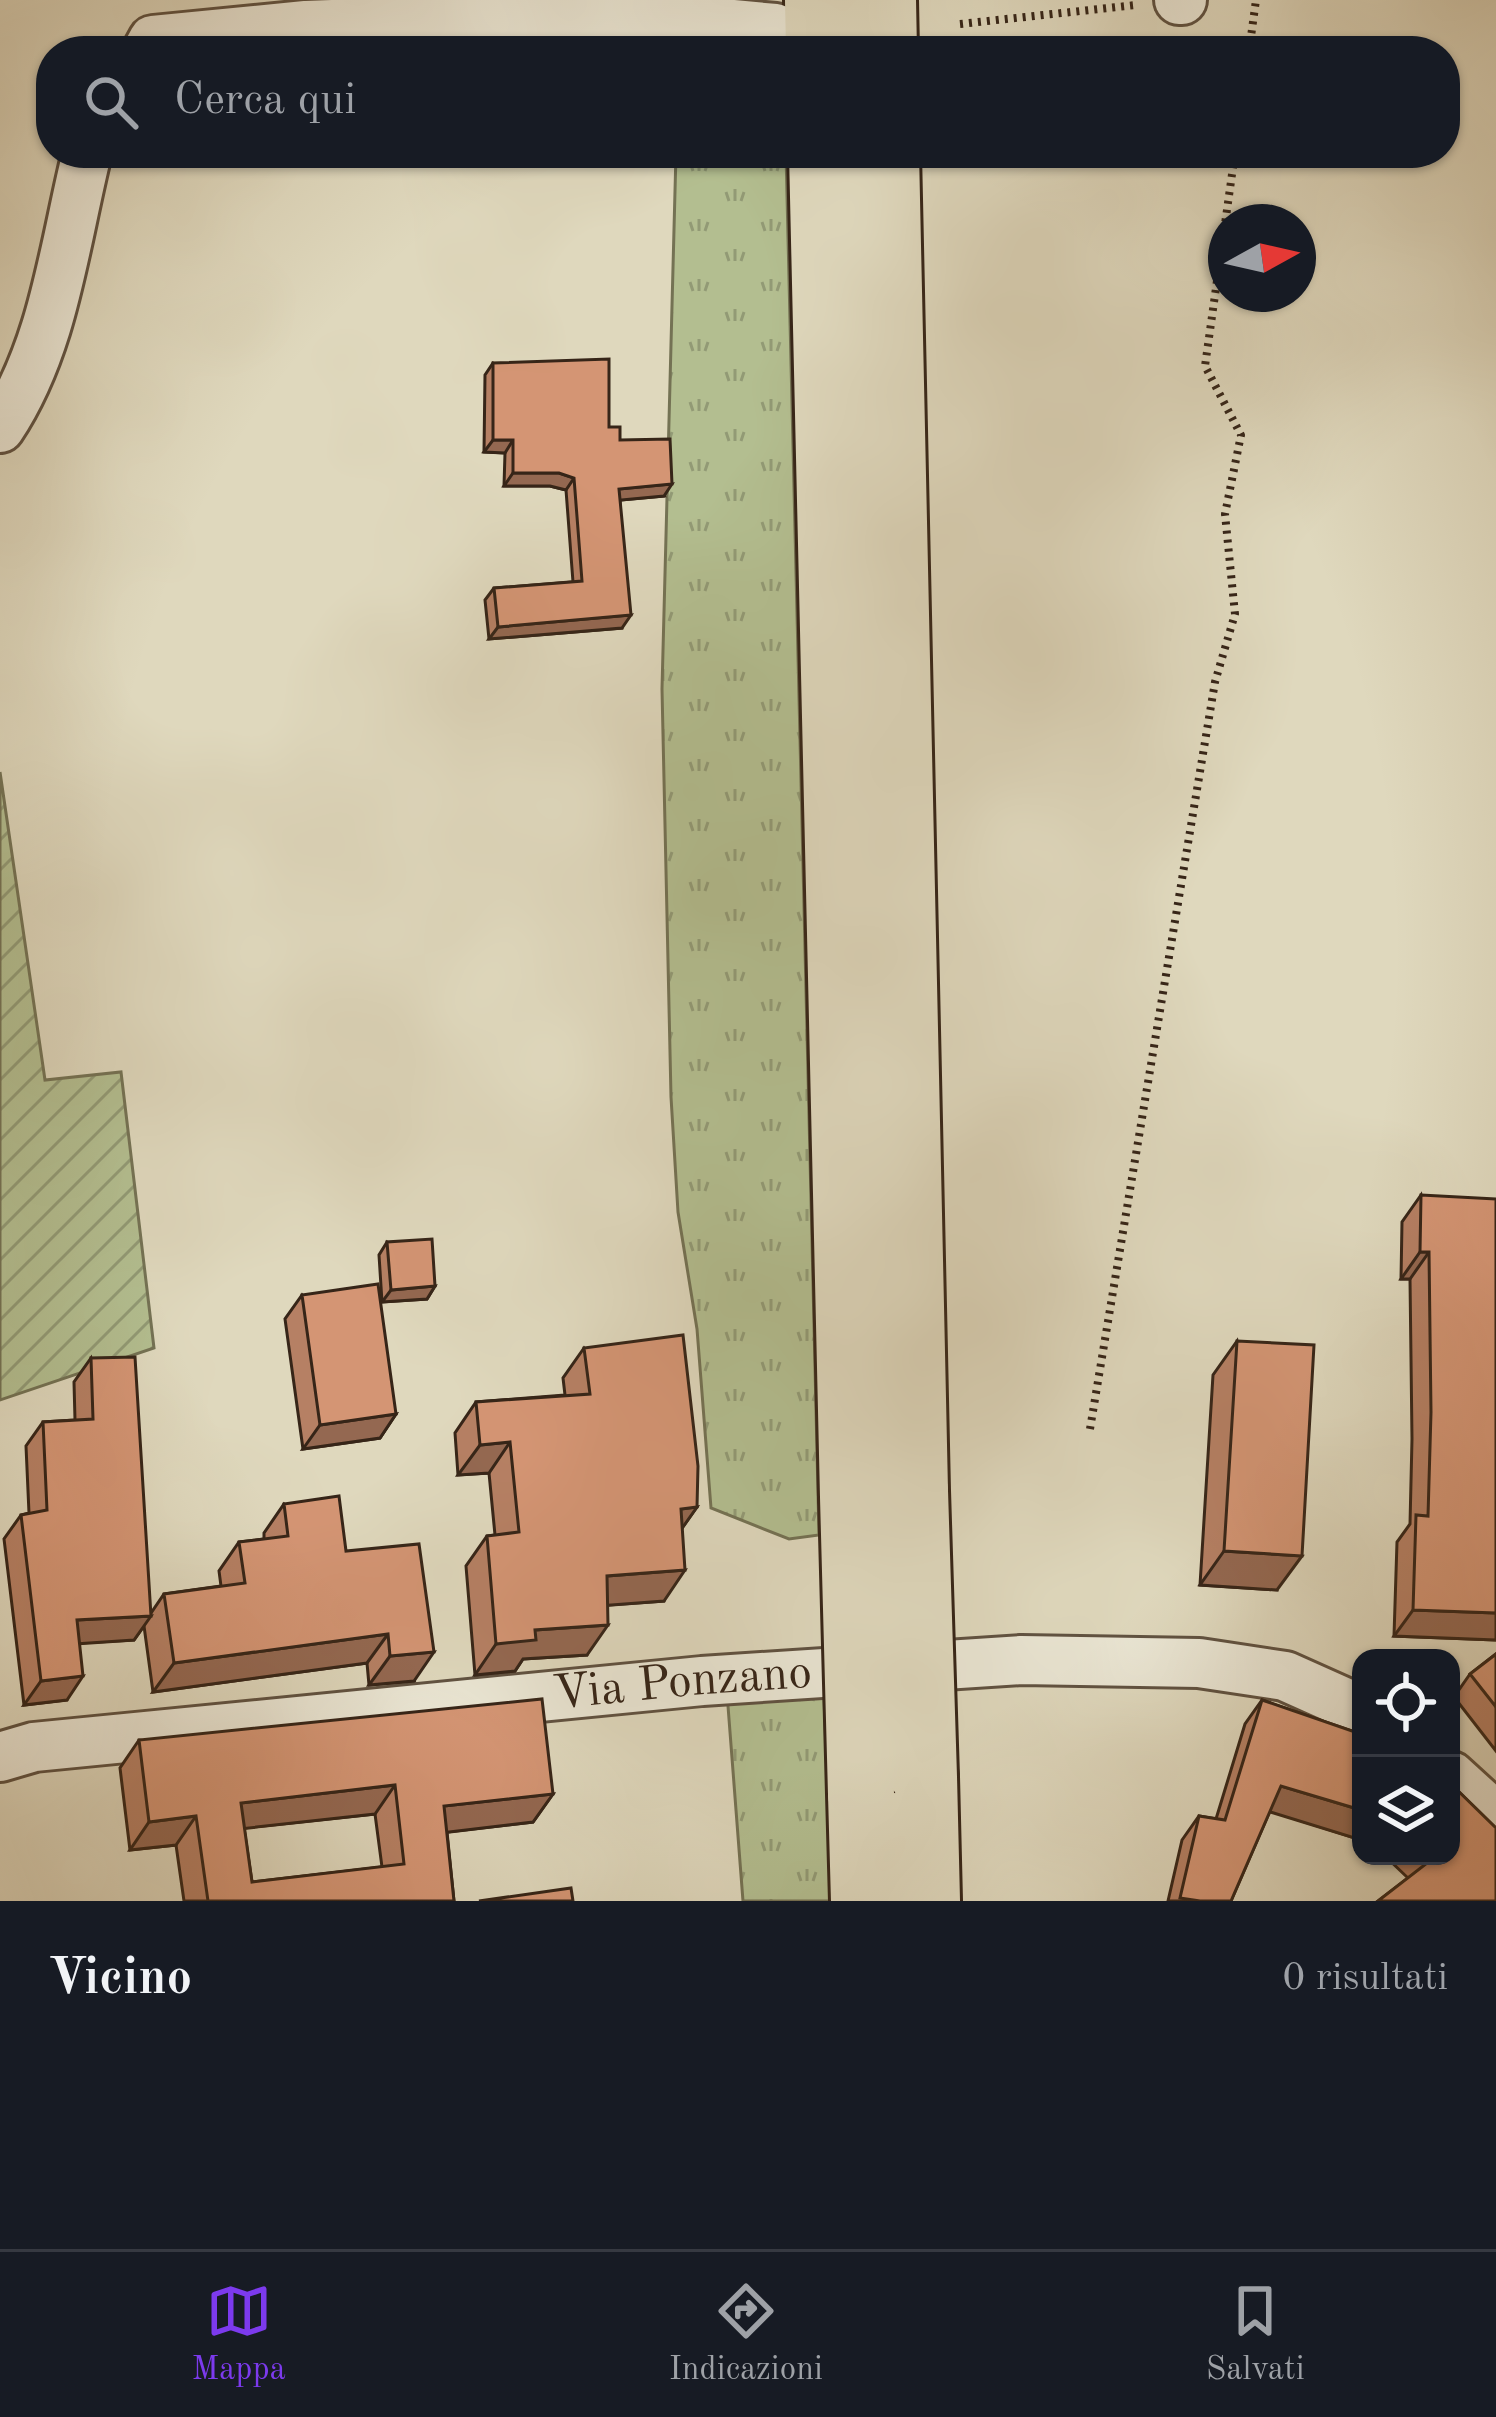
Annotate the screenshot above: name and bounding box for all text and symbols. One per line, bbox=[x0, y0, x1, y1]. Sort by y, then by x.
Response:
search box bbox=[36, 36, 1460, 168]
icon: search bbox=[78, 69, 144, 135]
text: Cerca qui bbox=[174, 79, 357, 124]
north arrow bbox=[1208, 204, 1316, 312]
map controls bbox=[1352, 1649, 1460, 1865]
button: locate bbox=[1352, 1649, 1460, 1757]
street label: Via Ponzano bbox=[551, 1650, 813, 1720]
button: layers bbox=[1352, 1757, 1460, 1865]
text: Vicino bbox=[48, 1954, 192, 2005]
text: 0 risultati bbox=[1283, 1959, 1448, 1998]
tab: Mappa bbox=[191, 2278, 286, 2391]
tab: Indicazioni bbox=[669, 2278, 823, 2391]
tab: Salvati bbox=[1206, 2278, 1305, 2391]

